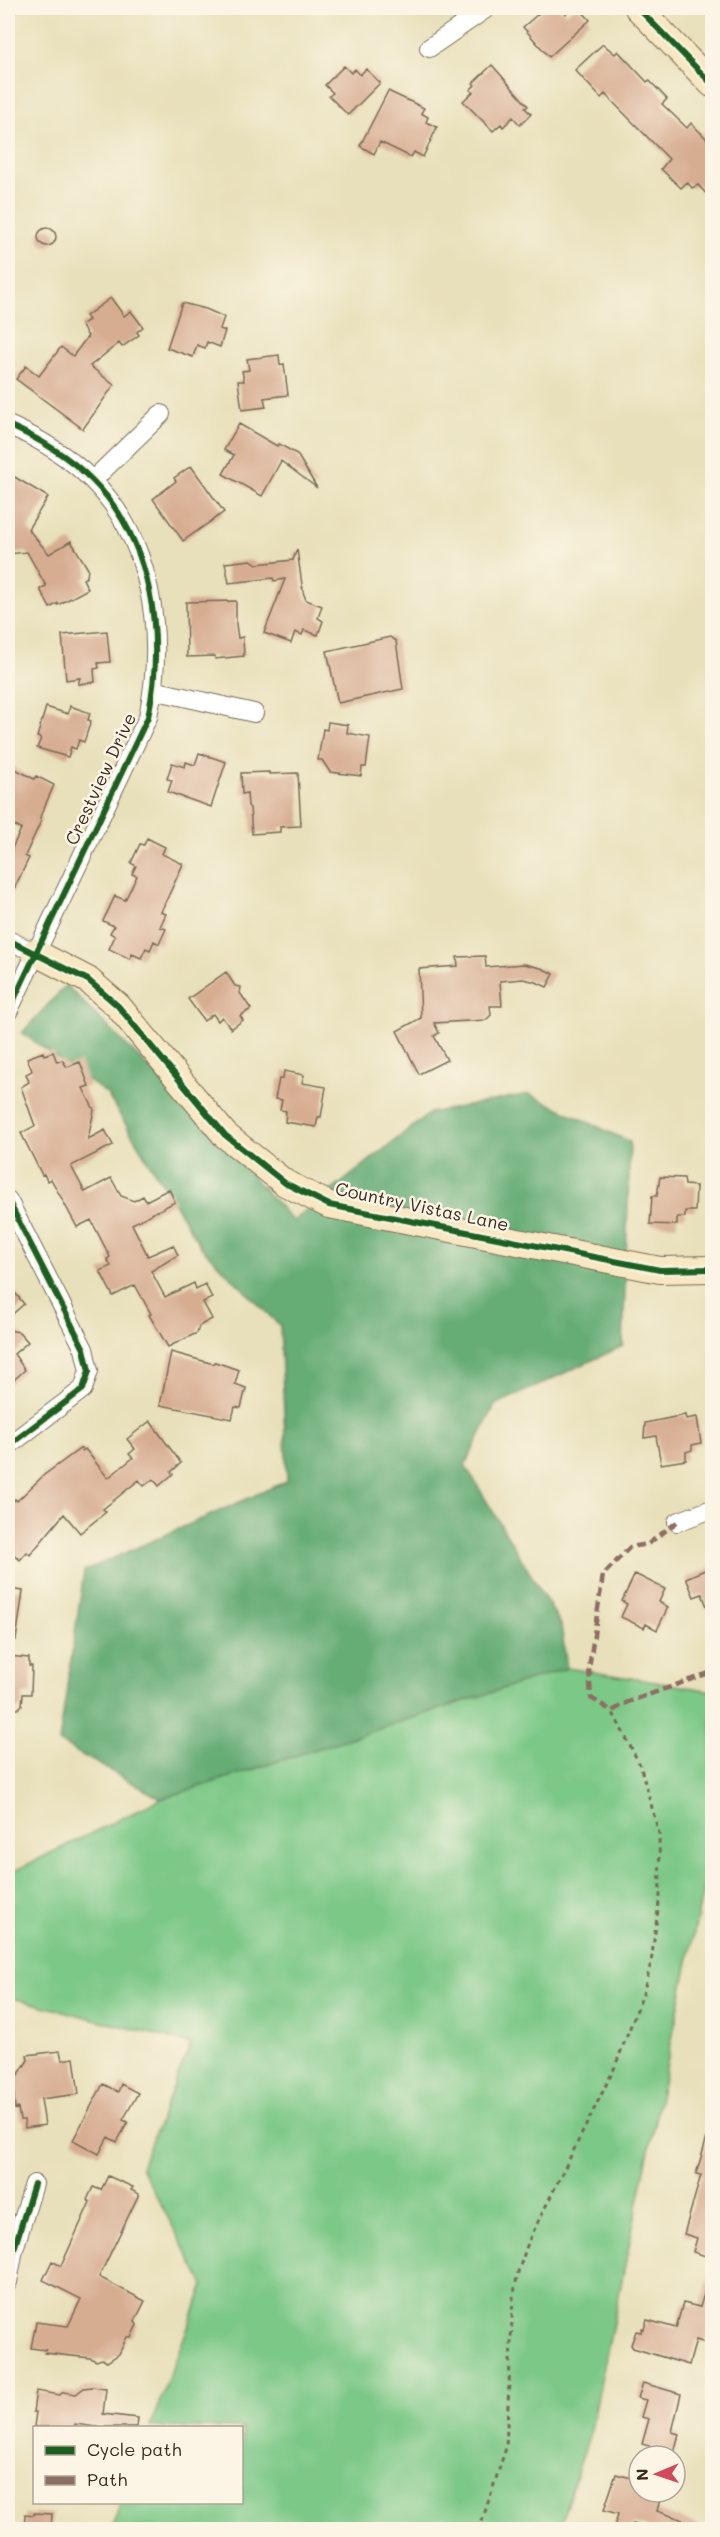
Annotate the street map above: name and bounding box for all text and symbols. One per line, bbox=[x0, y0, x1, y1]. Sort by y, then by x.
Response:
street label: Crestview Drive bbox=[59, 709, 141, 849]
street label: Country Vistas Lane bbox=[333, 1176, 511, 1236]
legend bbox=[33, 2426, 243, 2504]
text: Cycle path bbox=[87, 2437, 182, 2461]
north arrow bbox=[627, 2444, 687, 2504]
text: Path bbox=[87, 2467, 127, 2491]
text: N bbox=[631, 2468, 652, 2481]

